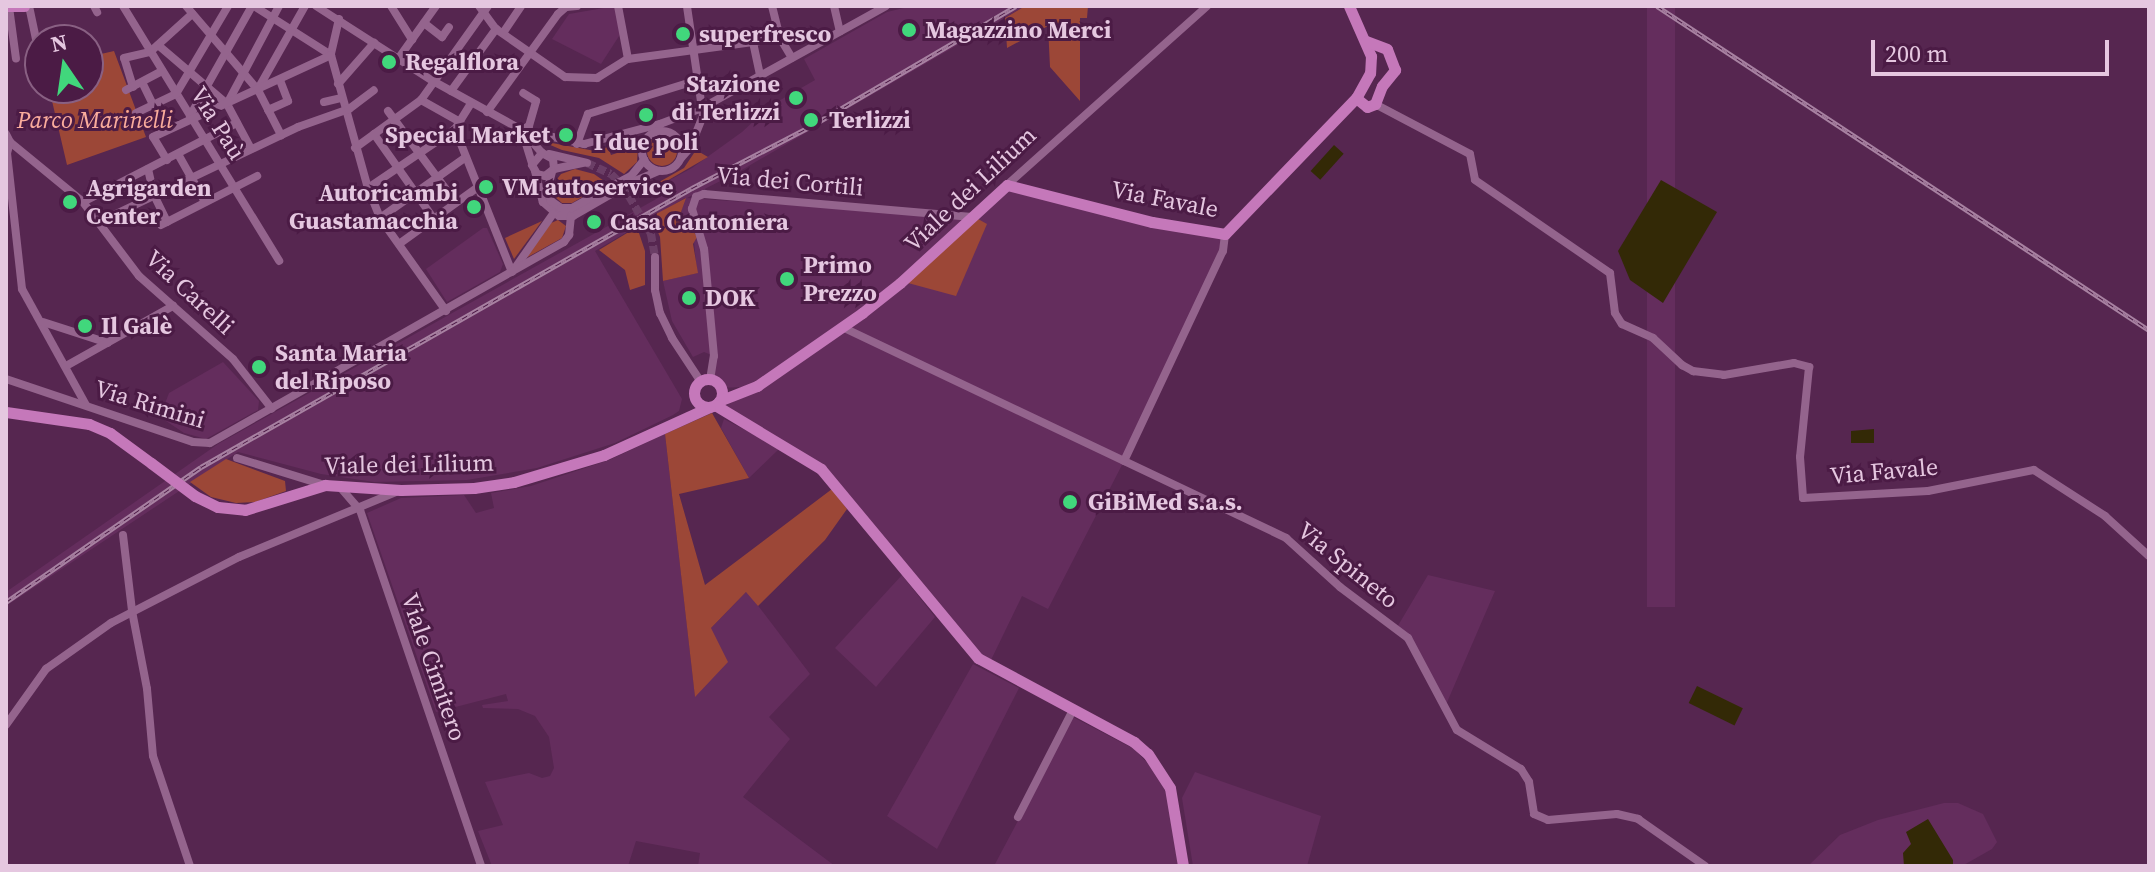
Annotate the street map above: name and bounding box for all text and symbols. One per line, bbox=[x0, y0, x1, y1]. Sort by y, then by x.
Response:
place label: Magazzino Merci bbox=[925, 16, 1111, 44]
place label: superfresco bbox=[699, 20, 831, 48]
marker: Magazzino Merci bbox=[900, 21, 918, 39]
north arrow bbox=[24, 24, 104, 104]
scale bar bbox=[1875, 24, 2113, 74]
marker: superfresco bbox=[674, 25, 692, 43]
text: N bbox=[48, 26, 70, 59]
text: 200 m bbox=[1885, 37, 1948, 70]
place label: Regalflora bbox=[405, 48, 519, 76]
marker: Regalflora bbox=[380, 53, 398, 71]
place label: Stazione di Terlizzi bbox=[671, 70, 780, 126]
street label: Via Paù bbox=[184, 81, 252, 165]
marker: Stazione di Terlizzi bbox=[787, 89, 805, 107]
park label: Parco Marinelli bbox=[17, 106, 173, 134]
marker: I due poli bbox=[637, 106, 655, 124]
place label: Terlizzi bbox=[829, 106, 911, 134]
marker: Terlizzi bbox=[800, 109, 822, 131]
place label: Special Market bbox=[385, 121, 550, 149]
street label: Viale dei Lilium bbox=[898, 121, 1042, 257]
marker: Special Market bbox=[557, 126, 575, 144]
place label: I due poli bbox=[594, 128, 698, 156]
street label: Via dei Cortili bbox=[715, 160, 865, 202]
place label: VM autoservice bbox=[502, 173, 674, 201]
place label: Agrigarden Center bbox=[86, 174, 211, 230]
street label: Via Favale bbox=[1109, 175, 1221, 223]
marker: VM autoservice bbox=[477, 178, 495, 196]
place label: Autoricambi Guastamacchia bbox=[289, 179, 458, 235]
marker: Agrigarden Center bbox=[61, 193, 79, 211]
marker: Autoricambi Guastamacchia bbox=[465, 198, 483, 216]
place label: Casa Cantoniera bbox=[610, 208, 789, 236]
marker: Casa Cantoniera bbox=[585, 213, 603, 231]
street label: Via Carelli bbox=[140, 244, 240, 340]
place label: Primo Prezzo bbox=[803, 251, 877, 307]
marker: Primo Prezzo bbox=[778, 270, 796, 288]
place label: DOK bbox=[705, 284, 756, 312]
marker: DOK bbox=[680, 289, 698, 307]
place label: Il Galè bbox=[101, 312, 172, 340]
marker: Il Galè bbox=[76, 317, 94, 335]
place label: Santa Maria del Riposo bbox=[275, 339, 407, 395]
marker: Santa Maria del Riposo bbox=[250, 358, 268, 376]
street label: Via Rimini bbox=[91, 374, 209, 434]
street label: Viale dei Lilium bbox=[324, 448, 494, 480]
street label: Via Favale bbox=[1829, 452, 1939, 490]
place label: GiBiMed s.a.s. bbox=[1088, 488, 1243, 516]
marker: GiBiMed s.a.s. bbox=[1059, 491, 1081, 513]
street label: Via Spineto bbox=[1292, 516, 1404, 614]
street label: Viale Cimitero bbox=[395, 590, 473, 744]

